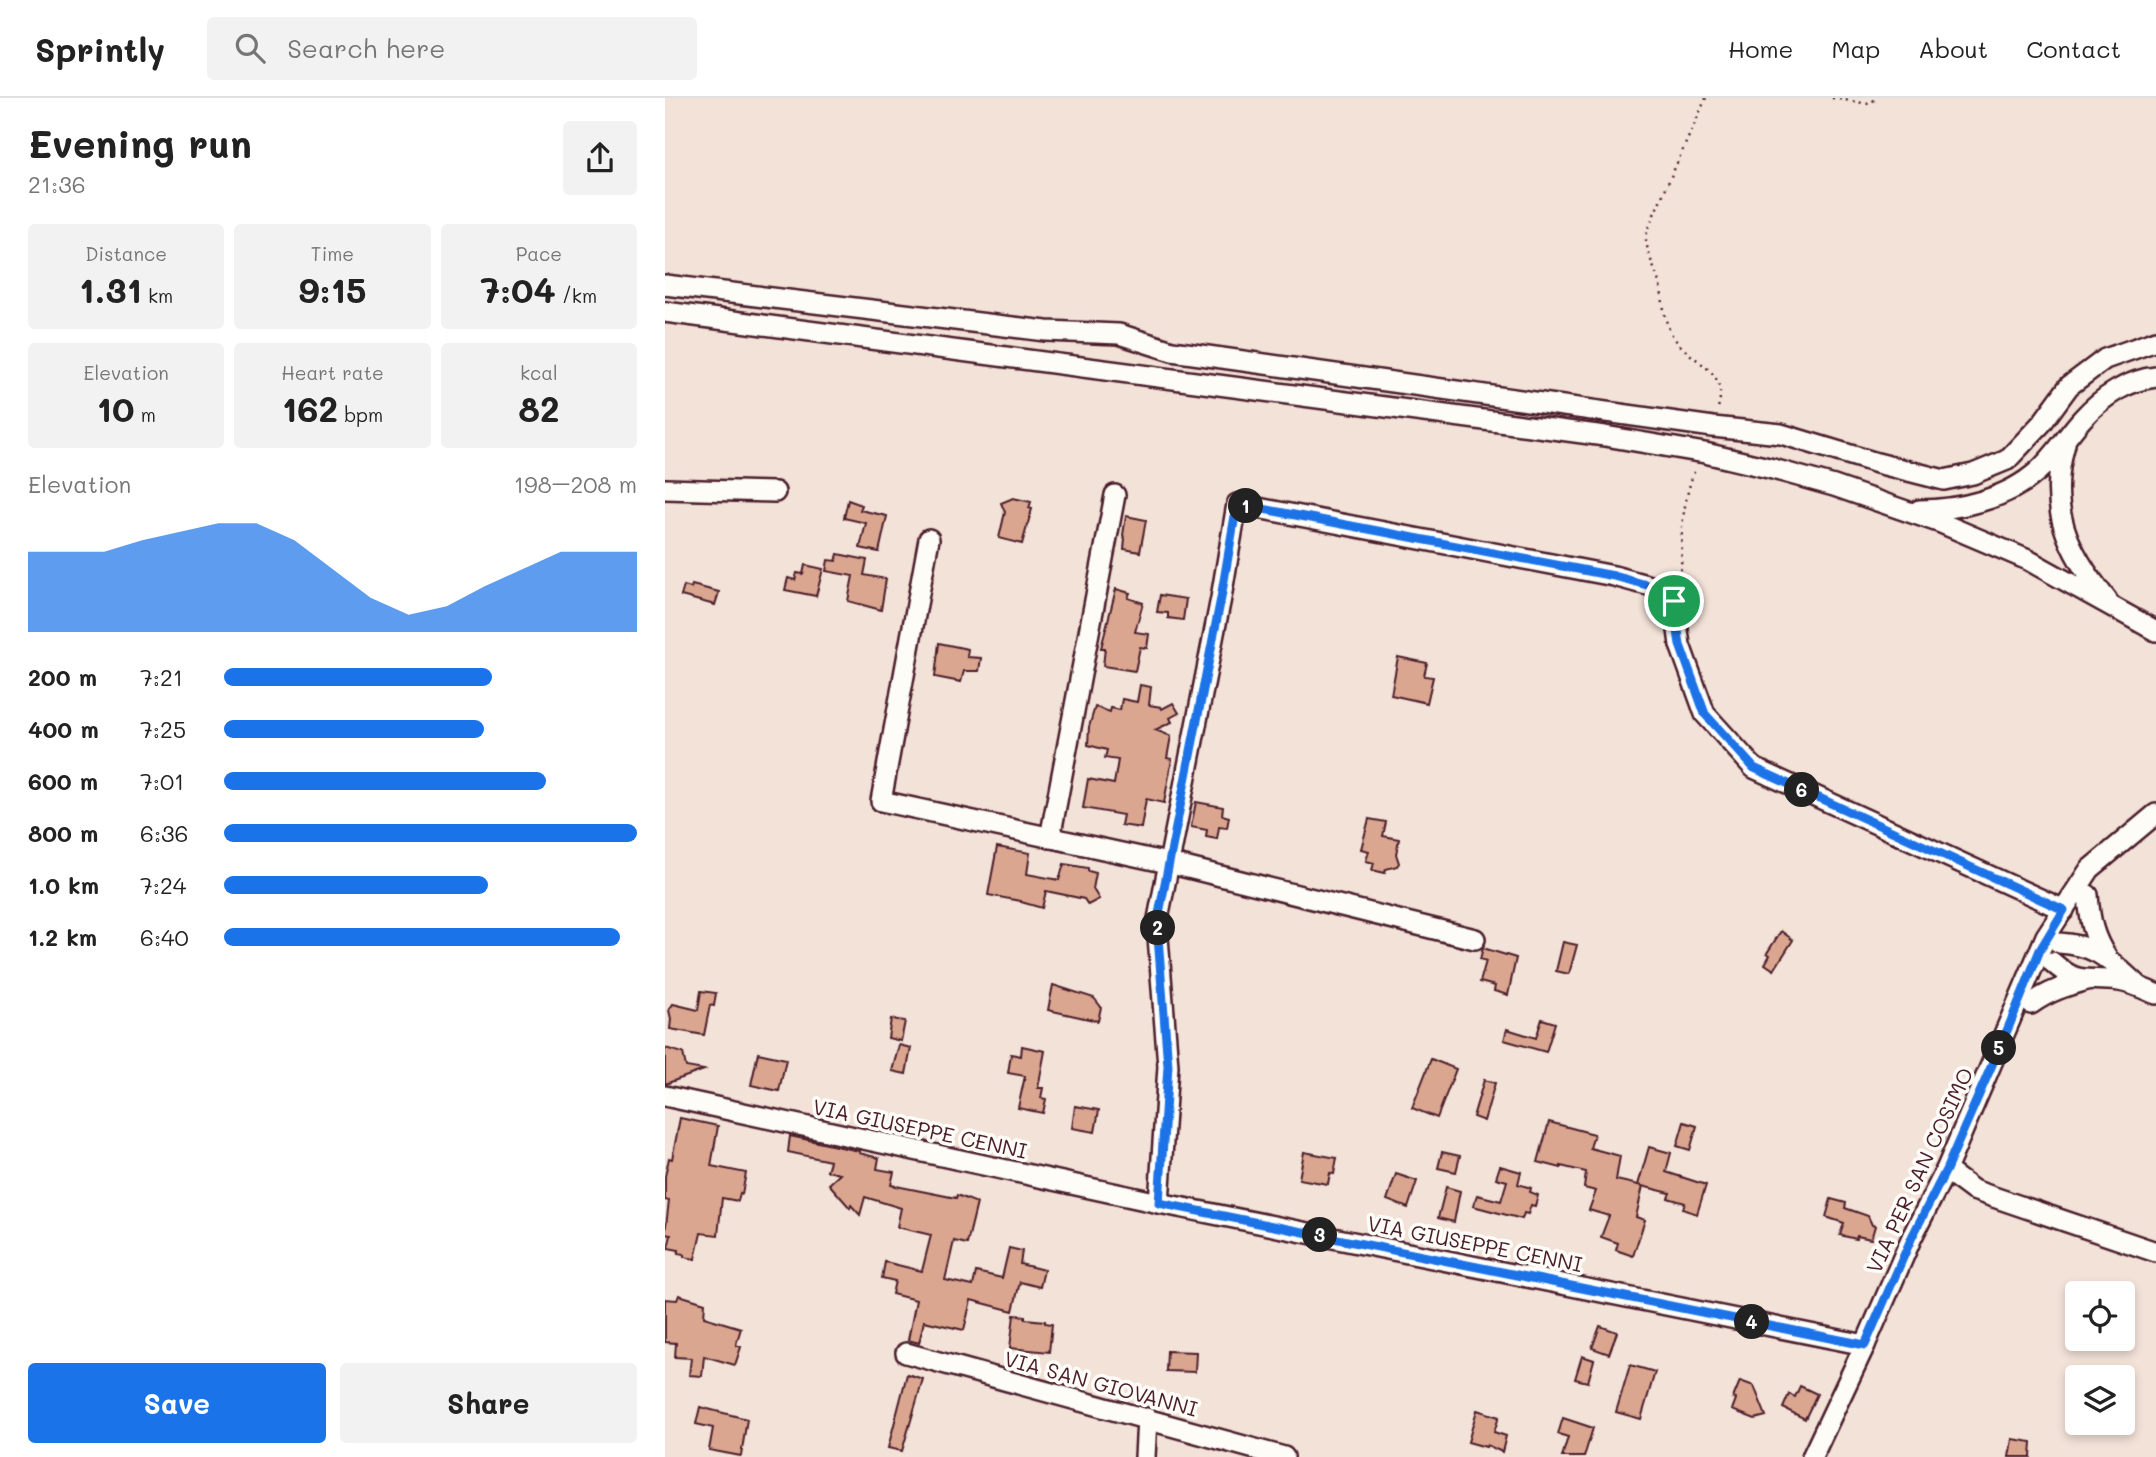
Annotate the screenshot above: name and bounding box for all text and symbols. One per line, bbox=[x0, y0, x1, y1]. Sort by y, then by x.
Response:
search box bbox=[207, 17, 697, 80]
text: Sprintly bbox=[35, 27, 165, 70]
icon: search bbox=[231, 29, 269, 67]
text: Search here bbox=[287, 31, 445, 65]
text: Home bbox=[1728, 33, 1793, 64]
text: Map bbox=[1831, 33, 1880, 64]
text: About bbox=[1918, 33, 1988, 64]
text: Contact bbox=[2026, 33, 2121, 64]
text: Evening run bbox=[28, 118, 252, 168]
button: share bbox=[563, 121, 637, 195]
text: 21:36 bbox=[28, 169, 86, 199]
text: Distance bbox=[85, 241, 167, 266]
text: Time bbox=[311, 241, 354, 266]
text: Pace bbox=[516, 241, 562, 266]
text: 1.31 bbox=[79, 266, 142, 312]
text: 9:15 bbox=[298, 266, 367, 312]
text: 7:04 bbox=[481, 266, 556, 312]
text: km bbox=[142, 283, 173, 308]
text: /km bbox=[556, 283, 597, 308]
text: Elevation bbox=[84, 360, 169, 385]
text: Heart rate bbox=[281, 360, 384, 385]
text: kcal bbox=[520, 360, 558, 385]
text: 10 bbox=[97, 385, 135, 431]
text: 162 bbox=[282, 385, 338, 431]
text: 82 bbox=[518, 385, 559, 431]
text: m bbox=[135, 402, 156, 427]
text: bpm bbox=[338, 402, 383, 427]
text: Elevation bbox=[28, 469, 131, 499]
text: 198–208 m bbox=[514, 469, 637, 499]
pin: 1 bbox=[1229, 488, 1263, 524]
text: 1 bbox=[1241, 493, 1250, 518]
pin bbox=[1644, 571, 1704, 631]
icon: arrive bbox=[1655, 582, 1693, 620]
text: 200 m bbox=[28, 662, 97, 692]
text: 7:21 bbox=[140, 662, 183, 692]
text: 400 m bbox=[28, 714, 99, 744]
text: 7:25 bbox=[140, 714, 186, 744]
text: 600 m bbox=[28, 766, 98, 796]
text: 7:01 bbox=[140, 766, 184, 796]
pin: 6 bbox=[1785, 772, 1819, 808]
text: 6 bbox=[1796, 777, 1807, 802]
text: 800 m bbox=[28, 818, 98, 848]
text: 6:36 bbox=[140, 818, 188, 848]
text: 1.0 km bbox=[28, 870, 99, 900]
text: 7:24 bbox=[140, 870, 186, 900]
pin: 2 bbox=[1141, 910, 1175, 946]
text: 2 bbox=[1152, 915, 1163, 940]
text: 1.2 km bbox=[28, 922, 97, 952]
text: 6:40 bbox=[140, 922, 189, 952]
pin: 5 bbox=[1981, 1030, 2017, 1066]
text: 5 bbox=[1993, 1035, 2004, 1060]
street label: VIA PER SAN COSIMO bbox=[1860, 1063, 1978, 1277]
street label: VIA GIUSEPPE CENNI bbox=[810, 1092, 1030, 1164]
street label: VIA GIUSEPPE CENNI bbox=[1365, 1209, 1585, 1277]
pin: 3 bbox=[1303, 1218, 1337, 1252]
text: 3 bbox=[1314, 1222, 1325, 1247]
map controls bbox=[2065, 1281, 2135, 1435]
button: locate bbox=[2065, 1281, 2135, 1351]
pin: 4 bbox=[1735, 1304, 1769, 1340]
text: 4 bbox=[1745, 1309, 1758, 1334]
street label: VIA SAN GIOVANNI bbox=[1001, 1344, 1201, 1422]
button: Save bbox=[28, 1363, 326, 1443]
button: Share bbox=[340, 1363, 637, 1443]
button: layers bbox=[2065, 1365, 2135, 1435]

